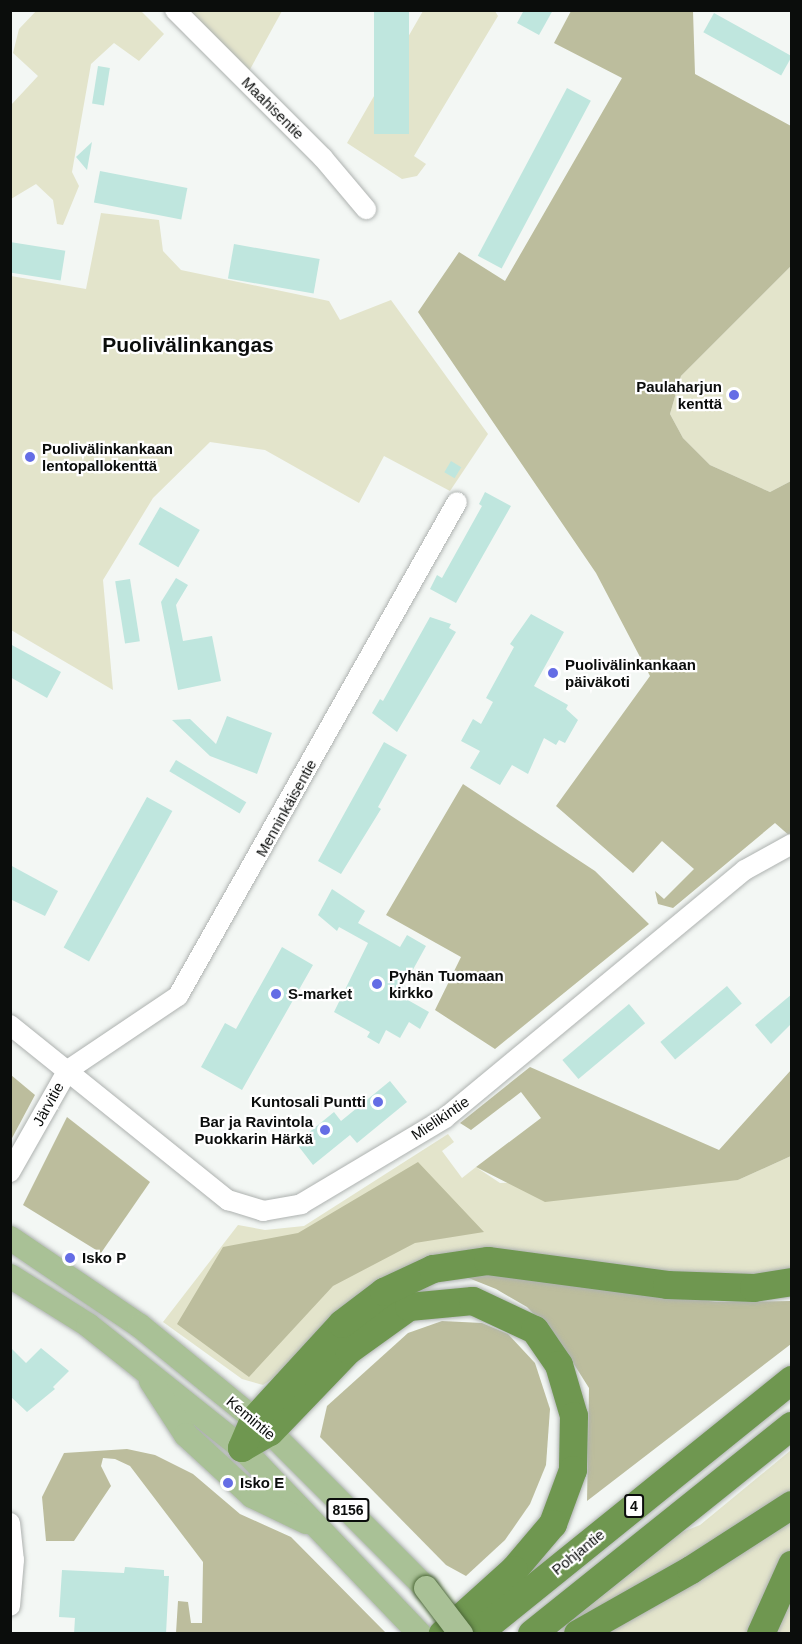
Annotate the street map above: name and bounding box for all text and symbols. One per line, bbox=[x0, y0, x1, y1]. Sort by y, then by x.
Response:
street label: Maahisentie bbox=[238, 73, 308, 143]
district label: Puolivälinkangas bbox=[102, 332, 274, 358]
place label: Paulaharjun kenttä bbox=[636, 377, 722, 412]
marker: Paulaharjun kenttä bbox=[727, 388, 741, 402]
place label: Puolivälinkankaan lentopallokenttä bbox=[42, 439, 173, 474]
marker: Puolivälinkankaan lentopallokenttä bbox=[23, 450, 37, 464]
place label: Puolivälinkankaan päiväkoti bbox=[565, 655, 696, 690]
marker: Puolivälinkankaan päiväkoti bbox=[546, 666, 560, 680]
street label: Menninkäisentie bbox=[252, 756, 320, 860]
place label: Pyhän Tuomaan kirkko bbox=[389, 966, 504, 1001]
marker: Pyhän Tuomaan kirkko bbox=[370, 977, 384, 991]
place label: S-market bbox=[288, 985, 352, 1003]
marker: S-market bbox=[269, 987, 283, 1001]
street label: Järvitie bbox=[29, 1079, 67, 1129]
street label: Mielikintie bbox=[408, 1092, 472, 1144]
place label: Kuntosali Puntti bbox=[251, 1093, 366, 1111]
marker: Kuntosali Puntti bbox=[371, 1095, 385, 1109]
place label: Bar ja Ravintola Puokkarin Härkä bbox=[195, 1112, 313, 1147]
marker: Bar ja Ravintola Puokkarin Härkä bbox=[318, 1123, 332, 1137]
place label: Isko P bbox=[82, 1249, 126, 1267]
marker: Isko P bbox=[63, 1251, 77, 1265]
street label: Kemintie bbox=[223, 1392, 279, 1444]
place label: Isko E bbox=[240, 1474, 284, 1492]
marker: Isko E bbox=[221, 1476, 235, 1490]
road number: 4 bbox=[624, 1495, 644, 1517]
road number: 8156 bbox=[326, 1499, 370, 1521]
street label: Pohjantie bbox=[548, 1525, 608, 1579]

